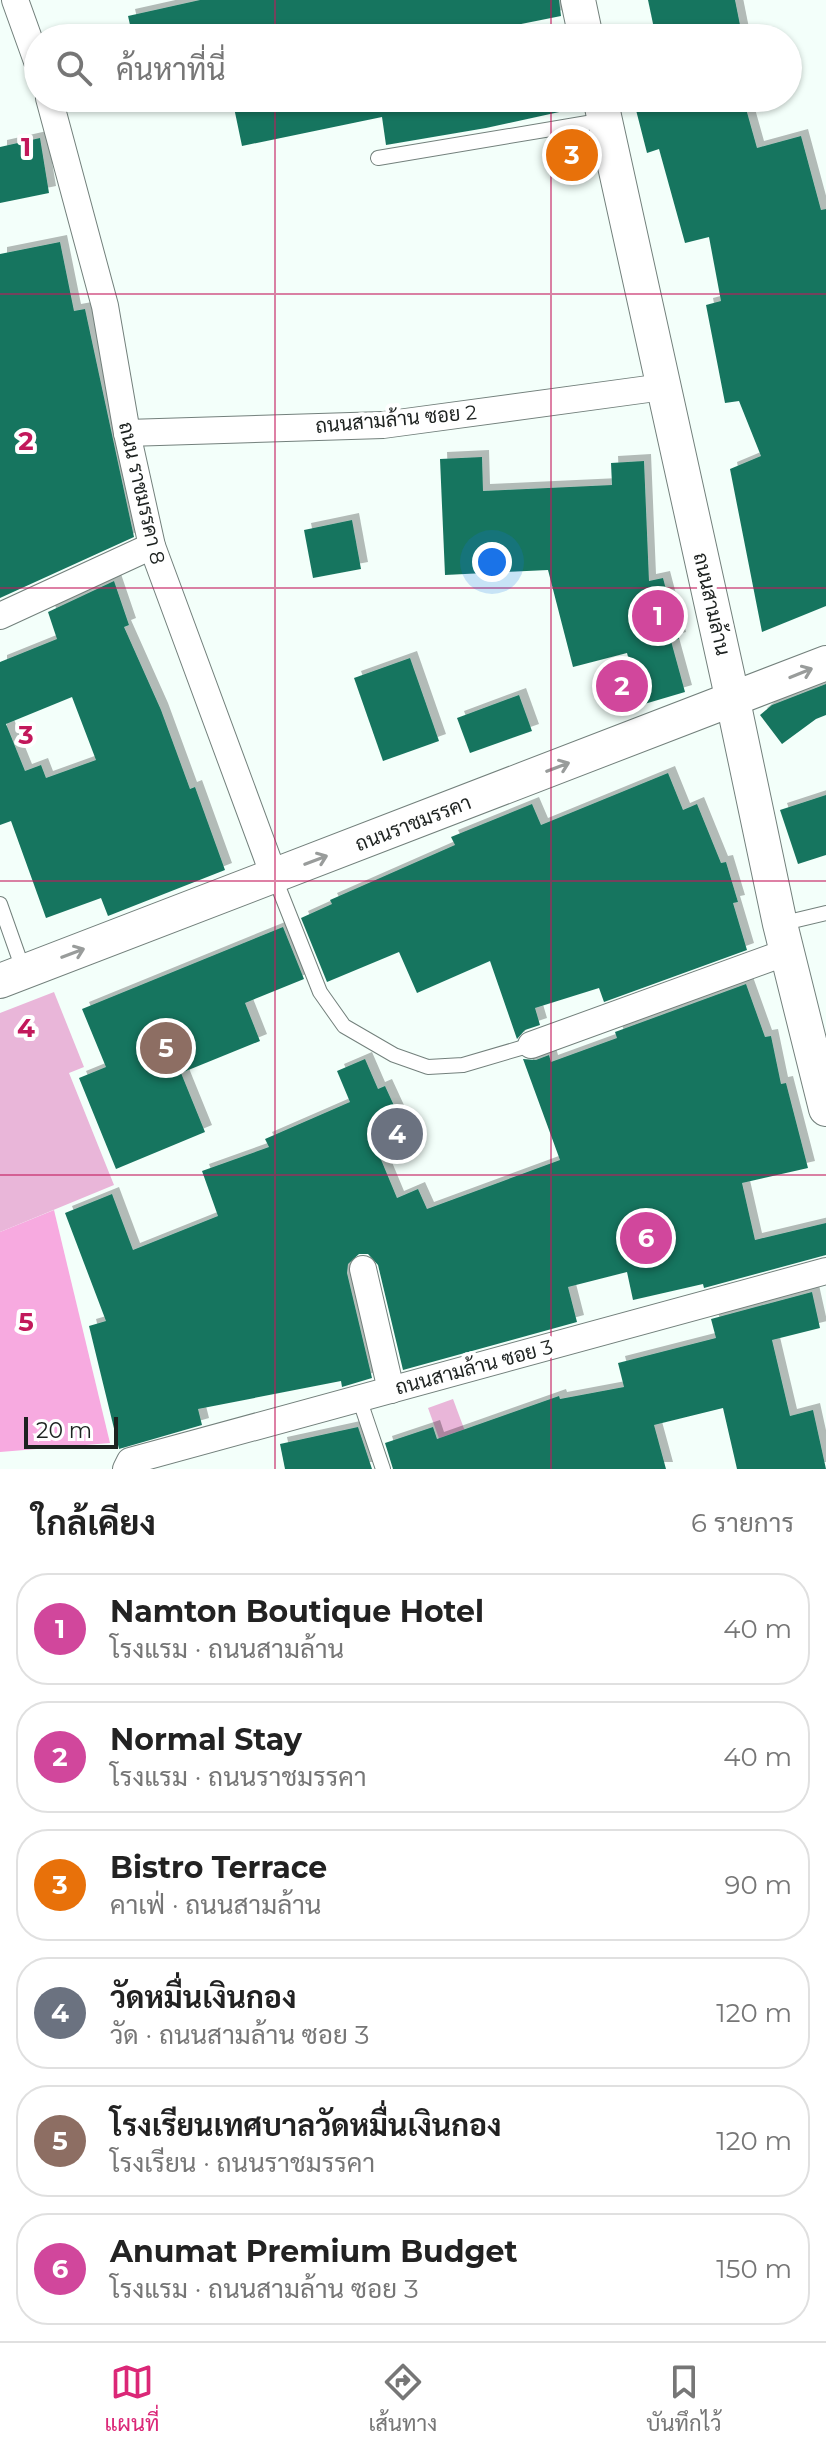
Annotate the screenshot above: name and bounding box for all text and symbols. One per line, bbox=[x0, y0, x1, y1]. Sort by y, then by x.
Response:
search box bbox=[24, 24, 802, 112]
icon: search bbox=[52, 46, 96, 90]
text: ค้นหาที่นี่ bbox=[116, 51, 226, 88]
pin: 3 bbox=[546, 125, 598, 185]
text: 1 bbox=[21, 131, 31, 163]
street label: ถนนสามล้าน ซอย 2 bbox=[314, 400, 478, 438]
street label: ถนน ราชมรรคา 8 bbox=[114, 420, 170, 566]
text: 2 bbox=[18, 425, 34, 457]
your location bbox=[472, 542, 512, 582]
street label: ถนนสามล้าน bbox=[689, 550, 735, 658]
pin: 1 bbox=[632, 586, 684, 646]
pin: 2 bbox=[596, 656, 648, 716]
one-way arrow bbox=[788, 665, 813, 679]
text: 3 bbox=[17, 719, 34, 751]
one-way arrow bbox=[546, 759, 570, 773]
street label: ถนนราชมรรคา bbox=[352, 790, 474, 856]
one-way arrow bbox=[303, 852, 327, 866]
one-way arrow bbox=[60, 945, 85, 959]
text: 4 bbox=[17, 1012, 35, 1044]
pin: 5 bbox=[140, 1018, 192, 1078]
pin: 4 bbox=[371, 1104, 423, 1164]
pin: 6 bbox=[620, 1208, 672, 1268]
text: 5 bbox=[18, 1306, 34, 1338]
street label: ถนนสามล้าน ซอย 3 bbox=[393, 1334, 555, 1400]
scale bar bbox=[24, 1413, 118, 1449]
text: 20 m bbox=[36, 1417, 92, 1444]
text: ใกล้เคียง bbox=[32, 1502, 156, 1544]
text: 6 รายการ bbox=[691, 1507, 794, 1539]
text: Namton Boutique Hotel bbox=[110, 1593, 484, 1630]
text: 1 bbox=[55, 1613, 65, 1645]
text: 40 m bbox=[723, 1613, 792, 1645]
text: โรงแรม · ถนนสามล้าน bbox=[110, 1633, 344, 1665]
text: Normal Stay bbox=[110, 1721, 302, 1758]
text: 2 bbox=[52, 1741, 68, 1773]
text: 40 m bbox=[723, 1741, 792, 1773]
text: โรงแรม · ถนนราชมรรคา bbox=[110, 1761, 367, 1793]
text: Bistro Terrace bbox=[110, 1849, 327, 1886]
text: 3 bbox=[52, 1869, 68, 1901]
text: 90 m bbox=[725, 1869, 792, 1901]
text: คาเฟ่ · ถนนสามล้าน bbox=[110, 1889, 321, 1921]
text: วัดหมื่นเงินกอง bbox=[110, 1979, 296, 2016]
text: 4 bbox=[51, 1997, 69, 2029]
text: 120 m bbox=[716, 1997, 792, 2029]
text: วัด · ถนนสามล้าน ซอย 3 bbox=[110, 2019, 369, 2051]
text: โรงเรียนเทศบาลวัดหมื่นเงินกอง bbox=[110, 2107, 502, 2144]
text: 5 bbox=[52, 2125, 68, 2157]
text: 120 m bbox=[716, 2125, 792, 2157]
text: โรงเรียน · ถนนราชมรรคา bbox=[110, 2147, 375, 2179]
text: Anumat Premium Budget bbox=[110, 2233, 517, 2270]
text: 6 bbox=[52, 2253, 68, 2285]
text: 150 m bbox=[716, 2253, 792, 2285]
text: โรงแรม · ถนนสามล้าน ซอย 3 bbox=[110, 2273, 419, 2305]
tab: แผนที่ bbox=[105, 2360, 159, 2437]
tab: เส้นทาง bbox=[368, 2360, 437, 2437]
tab: บันทึกไว้ bbox=[646, 2360, 721, 2437]

